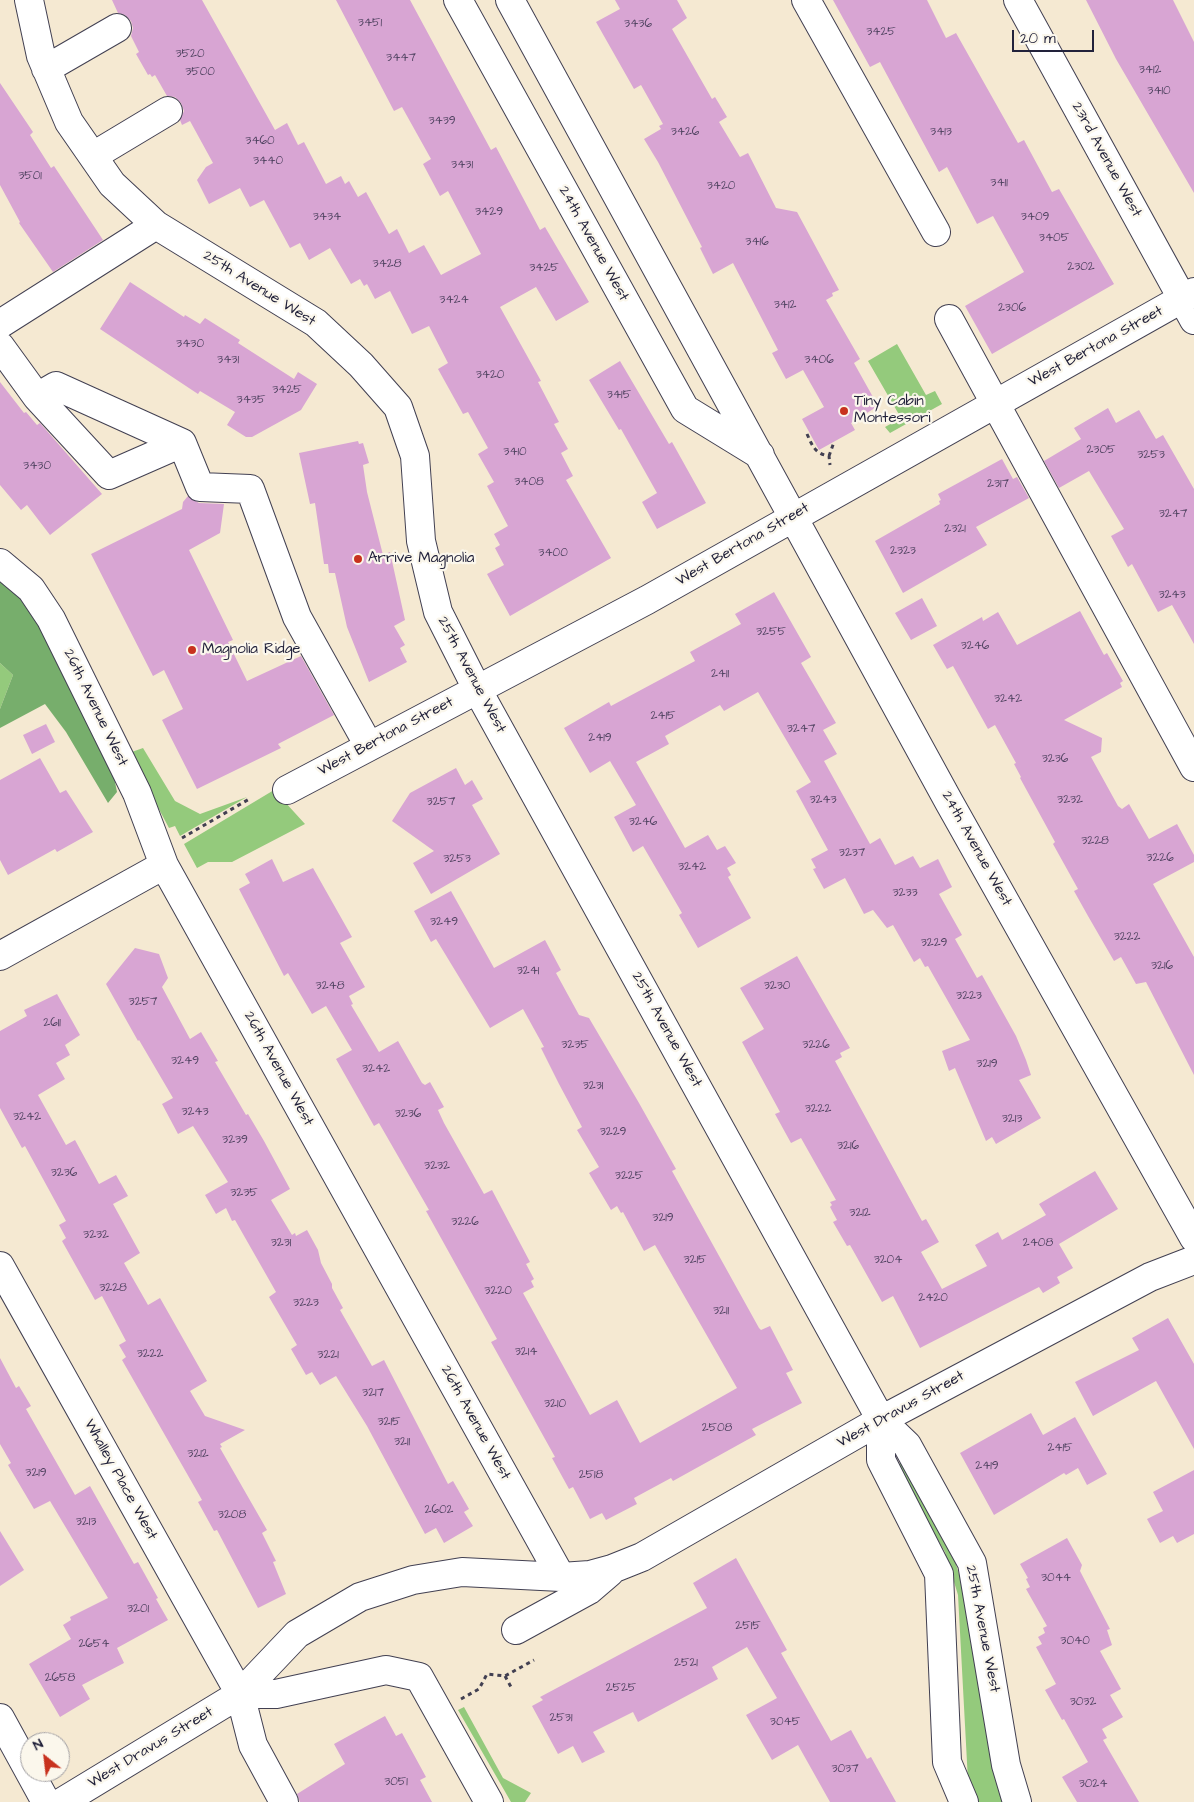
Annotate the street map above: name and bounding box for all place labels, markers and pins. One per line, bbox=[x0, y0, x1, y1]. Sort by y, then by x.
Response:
place label: Tiny Cabin Montessori bbox=[854, 393, 931, 428]
marker: Tiny Cabin Montessori bbox=[838, 405, 850, 417]
place label: Arrive Magnolia bbox=[368, 550, 474, 568]
marker: Arrive Magnolia bbox=[352, 553, 364, 565]
place label: Magnolia Ridge bbox=[202, 641, 300, 659]
marker: Magnolia Ridge bbox=[186, 644, 198, 656]

